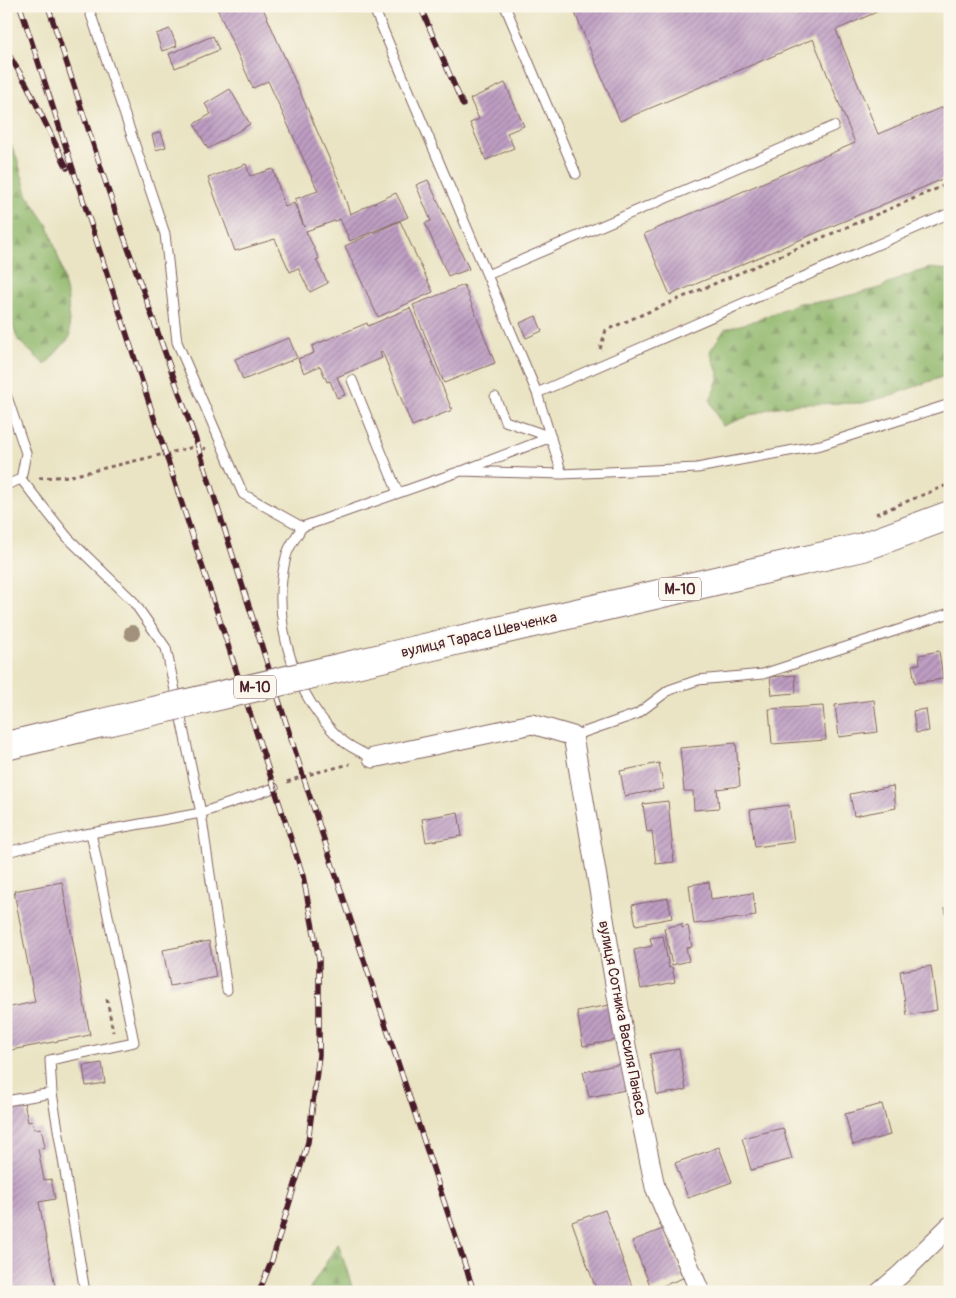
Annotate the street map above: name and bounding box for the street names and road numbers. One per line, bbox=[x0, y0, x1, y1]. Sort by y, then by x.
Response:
road number: М-10 bbox=[659, 578, 701, 600]
street label: вулиця Тараса Шевченка bbox=[399, 608, 559, 662]
road number: М-10 bbox=[234, 676, 276, 699]
street label: вулиця Сотника Василя Панаса bbox=[594, 919, 650, 1117]

